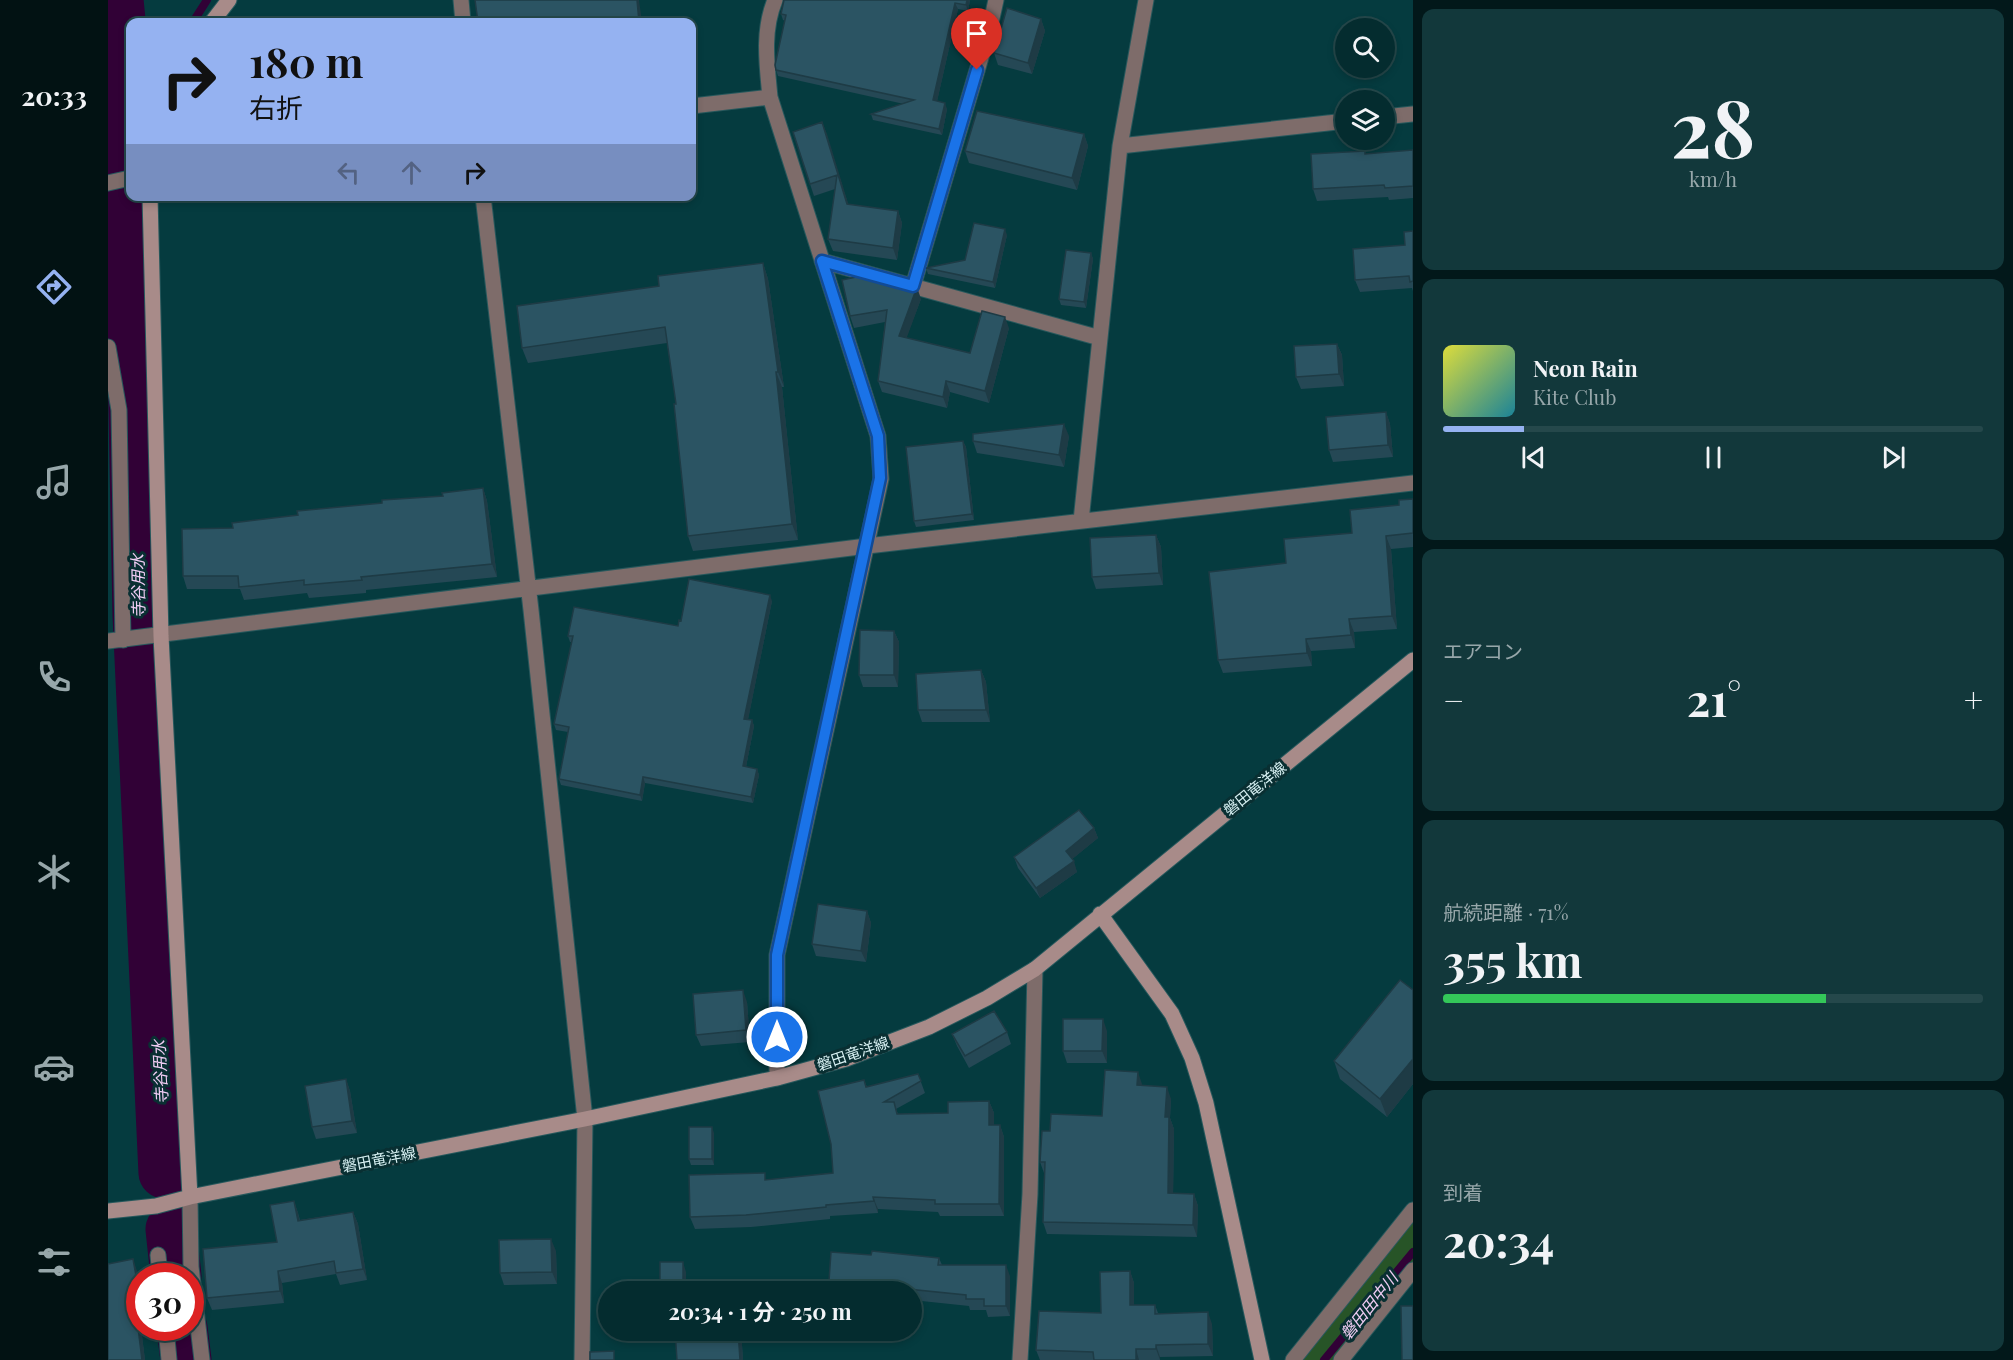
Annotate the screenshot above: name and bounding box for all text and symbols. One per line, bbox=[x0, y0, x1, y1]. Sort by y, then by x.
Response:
pin bbox=[951, 8, 1002, 70]
icon: arrive bbox=[960, 17, 993, 50]
map controls bbox=[1335, 18, 1395, 150]
button: search bbox=[1335, 18, 1395, 78]
text: 180 m bbox=[249, 33, 364, 89]
icon: right bbox=[150, 42, 228, 120]
text: 28 bbox=[1671, 74, 1755, 178]
text: 20:33 bbox=[21, 77, 87, 113]
text: 右折 bbox=[249, 89, 303, 125]
button: layers bbox=[1335, 90, 1395, 150]
icon: left bbox=[332, 156, 365, 189]
icon: ahead bbox=[395, 156, 428, 189]
icon: right bbox=[458, 156, 491, 189]
text: km/h bbox=[1689, 165, 1737, 192]
icon: directions bbox=[33, 266, 75, 308]
text: Neon Rain bbox=[1533, 353, 1638, 383]
text: Kite Club bbox=[1533, 383, 1617, 410]
icon: previous bbox=[1517, 441, 1550, 474]
icon: pause bbox=[1697, 441, 1730, 474]
icon: next bbox=[1877, 441, 1910, 474]
icon: music bbox=[33, 461, 75, 503]
water label: 寺谷用水 bbox=[126, 552, 149, 618]
text: エアコン bbox=[1443, 637, 1523, 664]
icon: phone bbox=[33, 656, 75, 698]
text: 21° bbox=[1687, 668, 1741, 728]
text: − bbox=[1443, 677, 1464, 721]
text: + bbox=[1964, 677, 1983, 721]
street label: 磐田竜洋線 bbox=[1219, 757, 1290, 820]
icon: climate bbox=[33, 851, 75, 893]
text: 航続距離 · 71% bbox=[1443, 898, 1569, 925]
text: 355 km bbox=[1443, 929, 1583, 989]
position arrow bbox=[745, 1005, 809, 1069]
street label: 磐田竜洋線 bbox=[814, 1031, 891, 1075]
water label: 寺谷用水 bbox=[147, 1038, 172, 1105]
icon: car bbox=[33, 1046, 75, 1088]
street label: 磐田竜洋線 bbox=[340, 1142, 418, 1176]
text: 到着 bbox=[1443, 1178, 1483, 1205]
text: 20:34 bbox=[1443, 1209, 1554, 1269]
icon: filters bbox=[33, 1241, 75, 1283]
speed limit sign: 30 bbox=[126, 1263, 204, 1341]
water label: 磐田田中川 bbox=[1335, 1266, 1403, 1343]
text: 20:34 · 1 分 · 250 m bbox=[668, 1296, 852, 1326]

